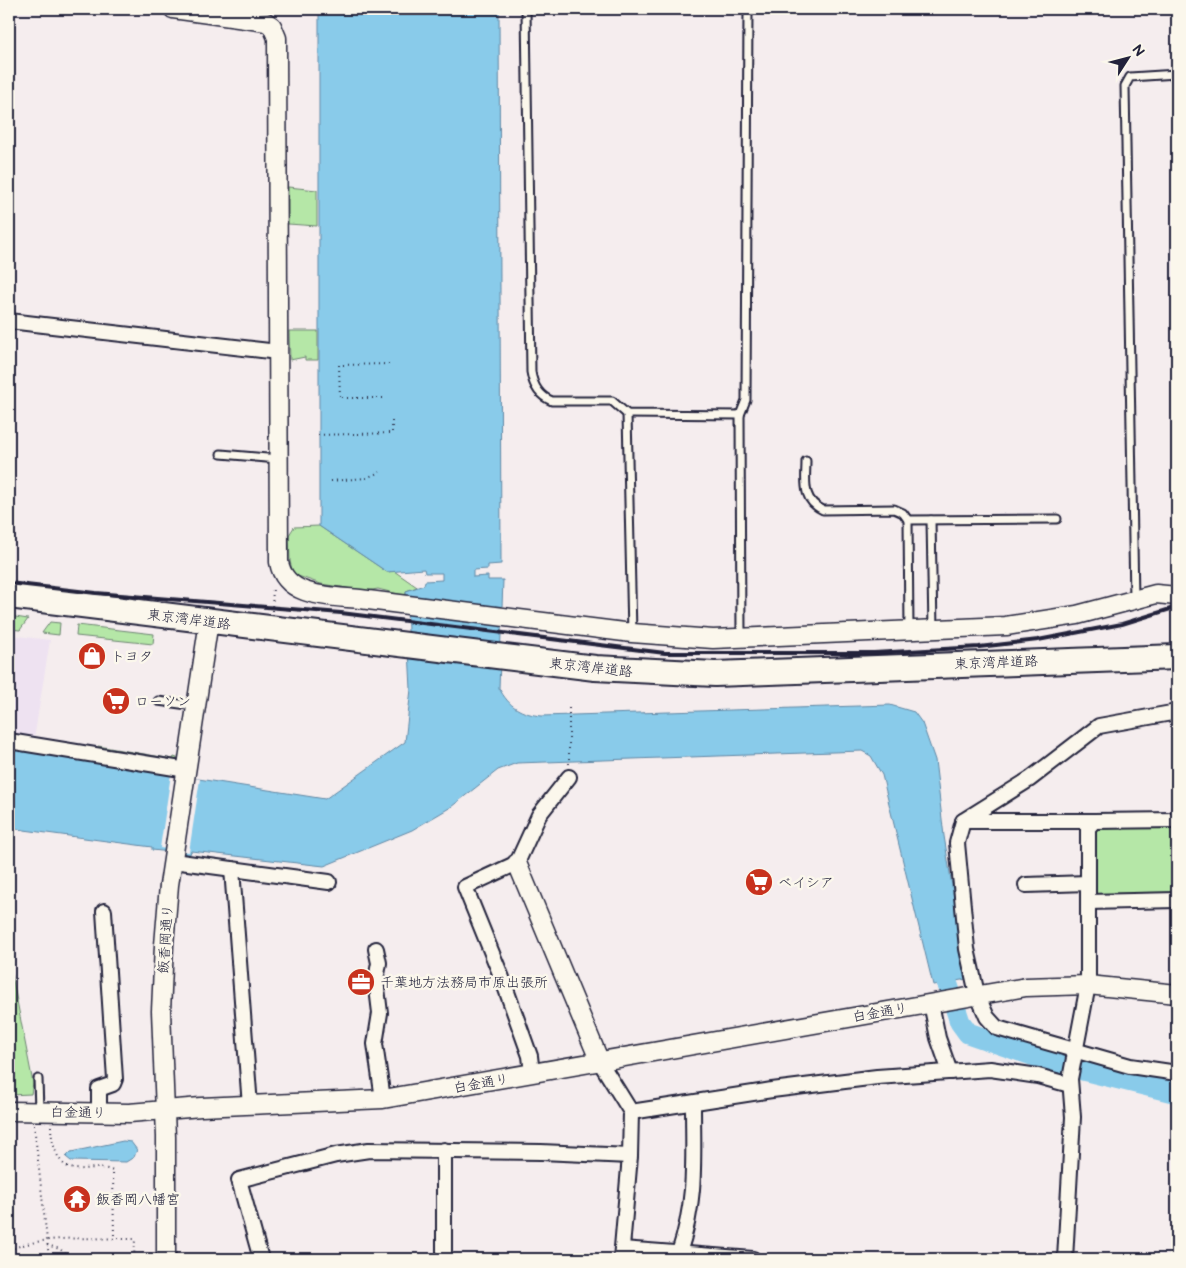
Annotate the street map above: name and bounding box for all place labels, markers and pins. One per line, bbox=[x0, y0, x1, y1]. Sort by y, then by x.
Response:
shop icon: トヨタ bbox=[77, 641, 107, 671]
place label: トヨタ bbox=[111, 648, 153, 665]
supermarket icon: ローソン bbox=[101, 686, 131, 716]
place label: ローソン bbox=[135, 693, 191, 710]
supermarket icon: ベイシア bbox=[744, 867, 774, 897]
place label: ベイシア bbox=[778, 874, 834, 891]
office icon: 千葉地方法務局市原出張所 bbox=[346, 967, 376, 997]
place label: 千葉地方法務局市原出張所 bbox=[380, 974, 548, 991]
temple icon: 飯香岡八幡宮 bbox=[62, 1184, 92, 1214]
place label: 飯香岡八幡宮 bbox=[96, 1191, 180, 1208]

